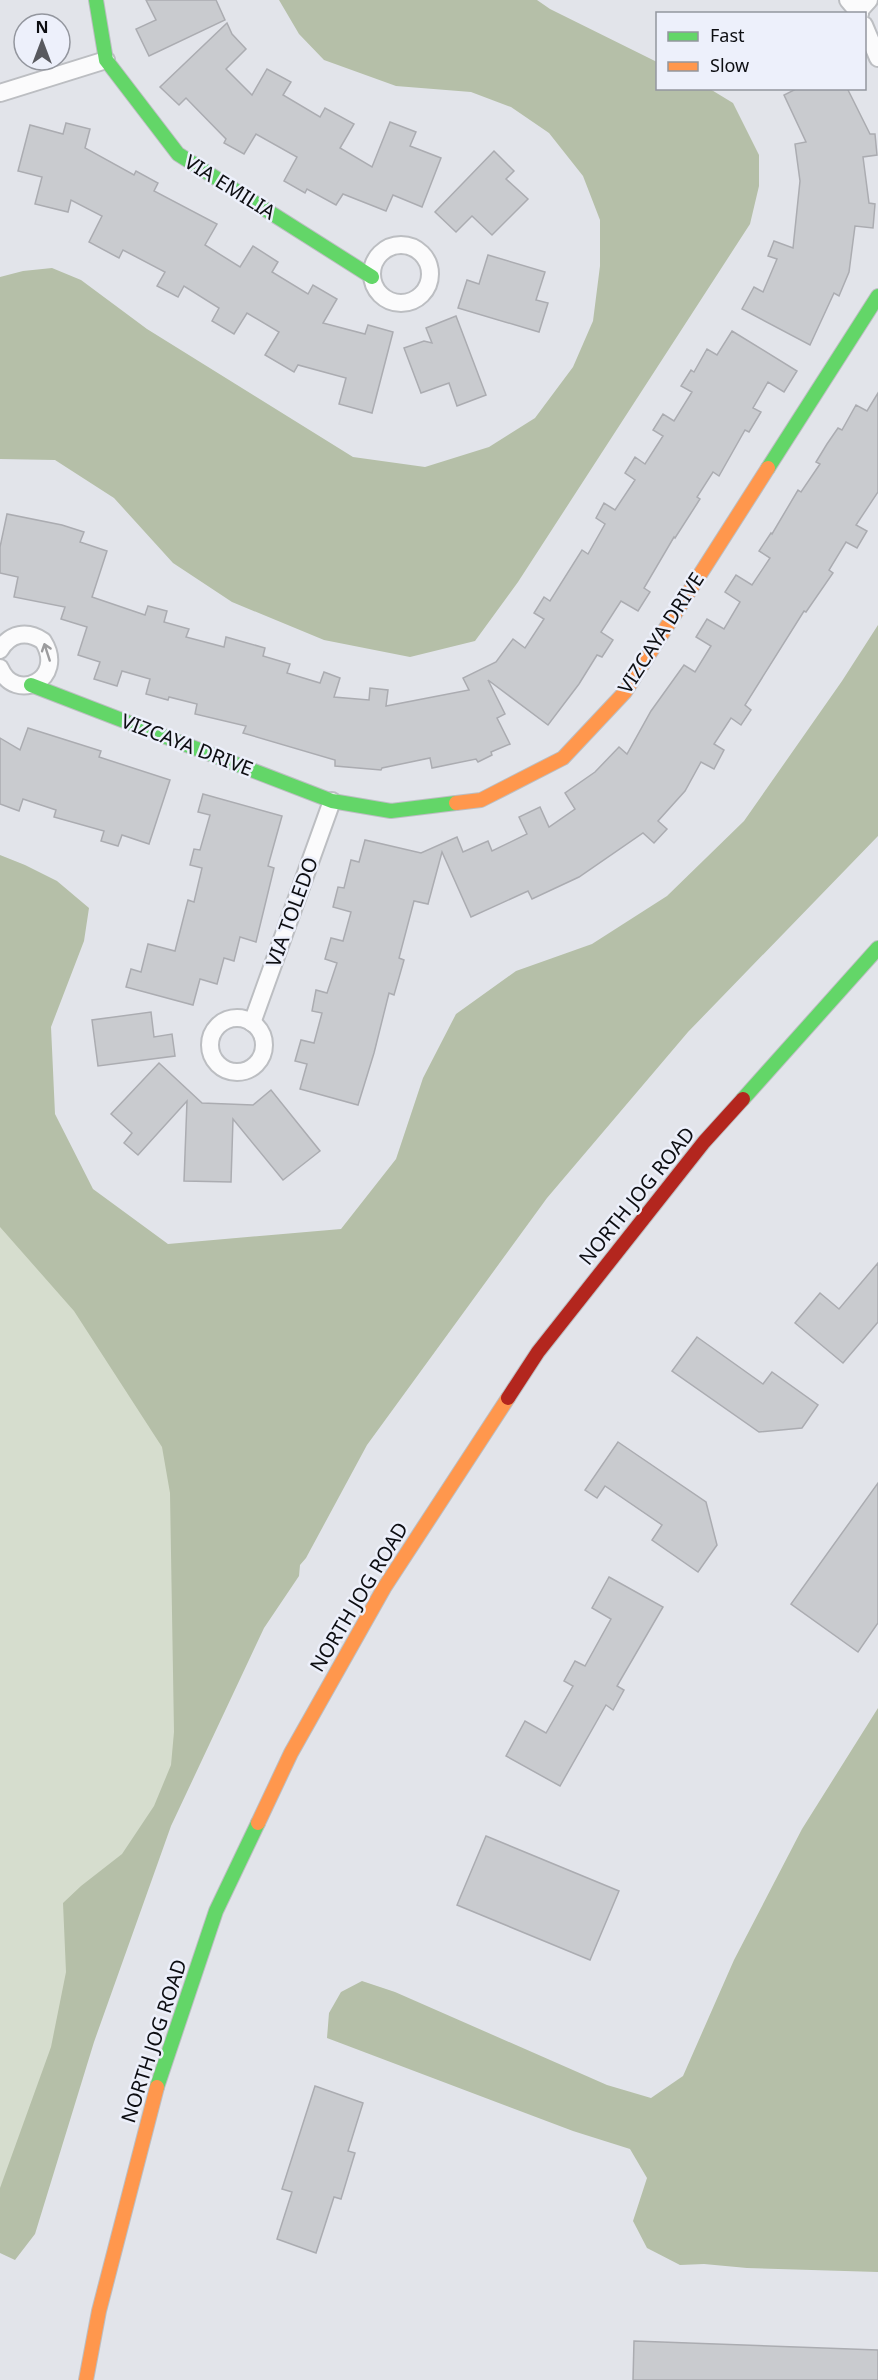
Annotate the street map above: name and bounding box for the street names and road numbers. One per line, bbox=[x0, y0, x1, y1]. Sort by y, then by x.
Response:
street label: VIA EMILIA bbox=[180, 148, 281, 225]
street label: VIZCAYA DRIVE bbox=[611, 567, 710, 698]
street label: VIZCAYA DRIVE bbox=[117, 707, 257, 782]
street label: VIA TOLEDO bbox=[259, 853, 324, 970]
street label: NORTH JOG ROAD bbox=[573, 1121, 701, 1270]
street label: NORTH JOG ROAD bbox=[303, 1517, 414, 1677]
street label: NORTH JOG ROAD bbox=[114, 1956, 193, 2126]

